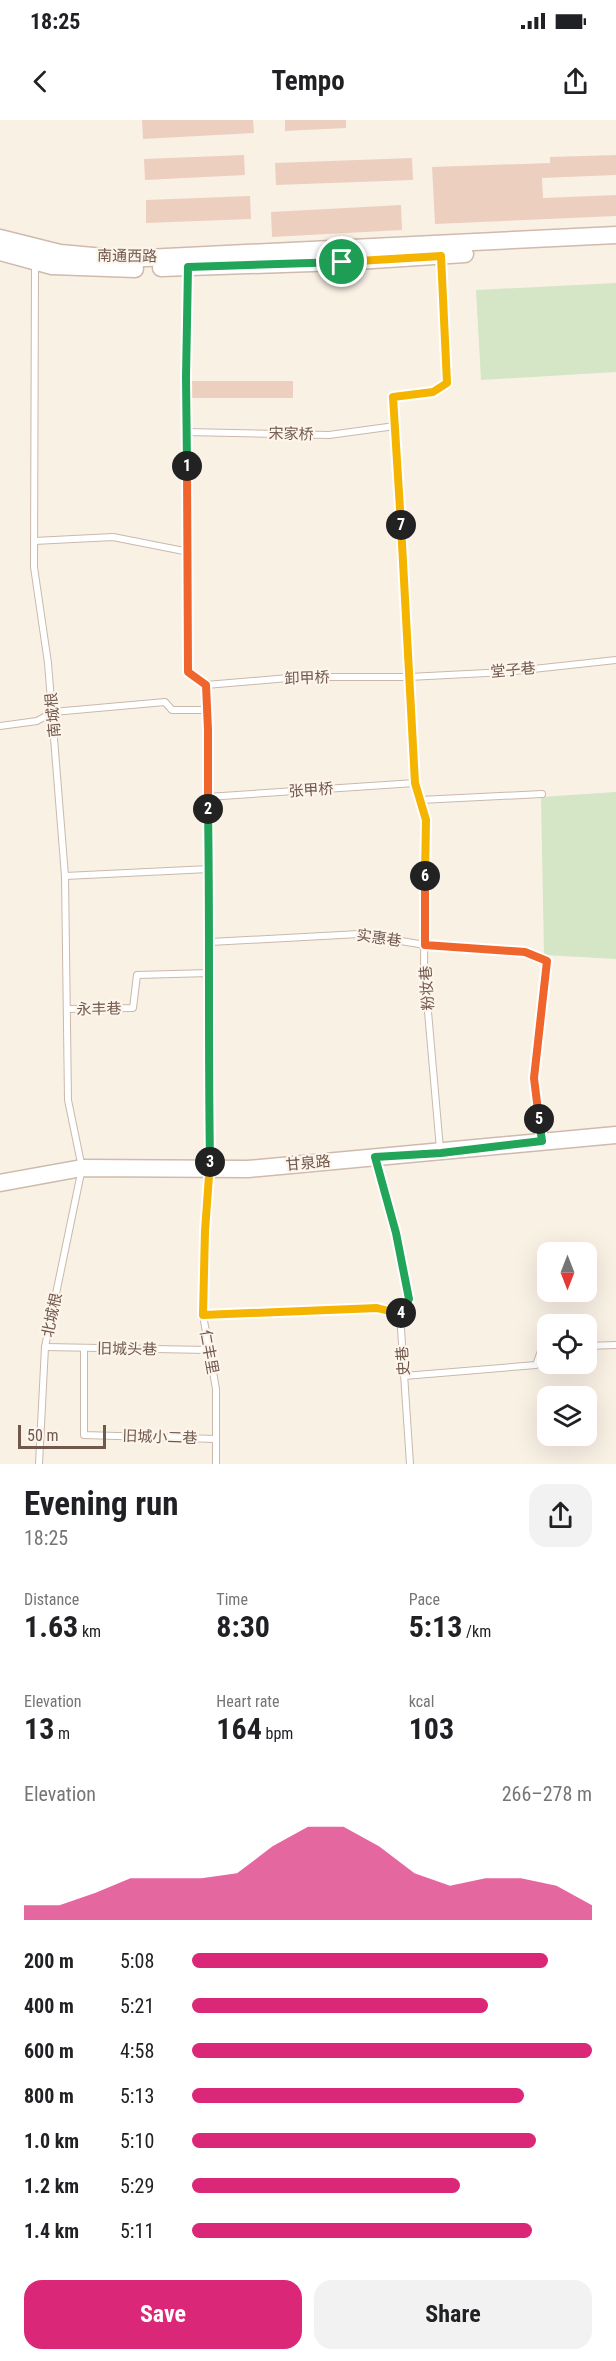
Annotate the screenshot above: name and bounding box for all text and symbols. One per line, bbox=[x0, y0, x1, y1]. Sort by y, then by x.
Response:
text: 18:25 bbox=[30, 9, 81, 34]
icon: back bbox=[24, 65, 57, 98]
text: Tempo bbox=[271, 65, 345, 97]
icon: share bbox=[559, 65, 592, 98]
pin bbox=[316, 236, 367, 287]
icon: arrive bbox=[325, 245, 358, 278]
street label: 南通西路 bbox=[97, 246, 157, 266]
street label: 宋家桥 bbox=[268, 425, 314, 443]
pin: 1 bbox=[172, 451, 202, 481]
text: 1 bbox=[183, 456, 191, 475]
pin: 7 bbox=[386, 510, 416, 540]
text: 7 bbox=[397, 515, 405, 534]
street label: 堂子巷 bbox=[490, 659, 536, 681]
street label: 卸甲桥 bbox=[284, 668, 330, 688]
street label: 南城根 bbox=[42, 692, 64, 738]
street label: 张甲桥 bbox=[288, 779, 334, 801]
pin: 2 bbox=[193, 794, 223, 824]
text: 2 bbox=[204, 799, 212, 818]
pin: 6 bbox=[410, 861, 440, 891]
text: 6 bbox=[421, 866, 429, 885]
street label: 实惠巷 bbox=[355, 926, 403, 950]
street label: 粉妆巷 bbox=[416, 965, 438, 1011]
street label: 永丰巷 bbox=[76, 1000, 122, 1018]
pin: 5 bbox=[524, 1104, 554, 1134]
text: 5 bbox=[535, 1109, 543, 1128]
pin: 3 bbox=[195, 1147, 225, 1177]
text: 3 bbox=[206, 1152, 214, 1171]
street label: 甘泉路 bbox=[285, 1152, 331, 1174]
north arrow bbox=[537, 1242, 597, 1302]
map controls bbox=[537, 1242, 597, 1446]
street label: 北城根 bbox=[39, 1291, 65, 1339]
pin: 4 bbox=[386, 1298, 416, 1328]
text: 4 bbox=[397, 1303, 405, 1322]
button: locate bbox=[537, 1314, 597, 1374]
street label: 仁丰里 bbox=[196, 1328, 222, 1376]
street label: 旧城头巷 bbox=[97, 1339, 157, 1359]
street label: 史巷 bbox=[393, 1345, 413, 1377]
button: layers bbox=[537, 1386, 597, 1446]
scale bar bbox=[18, 1422, 106, 1450]
text: 50 m bbox=[27, 1426, 59, 1445]
street label: 旧城小二巷 bbox=[122, 1427, 198, 1447]
text: Evening run bbox=[24, 1484, 179, 1523]
button: share bbox=[529, 1484, 592, 1547]
text: 18:25 bbox=[24, 1526, 68, 1550]
text: Distance bbox=[24, 1590, 79, 1609]
text: Time bbox=[216, 1590, 248, 1609]
text: Pace bbox=[409, 1590, 440, 1609]
text: 1.63 bbox=[24, 1609, 78, 1644]
text: 8:30 bbox=[216, 1609, 270, 1644]
text: 5:13 bbox=[409, 1609, 462, 1644]
text: km bbox=[78, 1622, 101, 1641]
text: /km bbox=[462, 1622, 491, 1641]
text: Elevation bbox=[24, 1692, 82, 1711]
text: Heart rate bbox=[216, 1692, 280, 1711]
text: kcal bbox=[409, 1692, 434, 1711]
text: 13 bbox=[24, 1711, 54, 1746]
text: 164 bbox=[216, 1711, 262, 1746]
text: 103 bbox=[409, 1711, 454, 1746]
text: m bbox=[54, 1724, 70, 1743]
text: bpm bbox=[262, 1724, 293, 1743]
text: Elevation bbox=[24, 1782, 96, 1806]
text: 266–278 m bbox=[502, 1782, 592, 1806]
text: 200 m bbox=[24, 1949, 74, 1973]
text: 5:08 bbox=[120, 1949, 154, 1973]
text: 400 m bbox=[24, 1994, 74, 2018]
text: 5:21 bbox=[120, 1994, 154, 2018]
text: 600 m bbox=[24, 2039, 74, 2063]
text: 4:58 bbox=[120, 2039, 154, 2063]
text: 800 m bbox=[24, 2084, 74, 2108]
text: 5:13 bbox=[120, 2084, 154, 2108]
text: 1.0 km bbox=[24, 2129, 79, 2153]
text: 5:10 bbox=[120, 2129, 154, 2153]
text: 1.2 km bbox=[24, 2174, 79, 2198]
text: 5:29 bbox=[120, 2174, 154, 2198]
text: 1.4 km bbox=[24, 2219, 79, 2243]
text: 5:11 bbox=[120, 2219, 154, 2243]
button: Save bbox=[24, 2280, 302, 2349]
button: Share bbox=[314, 2280, 592, 2349]

